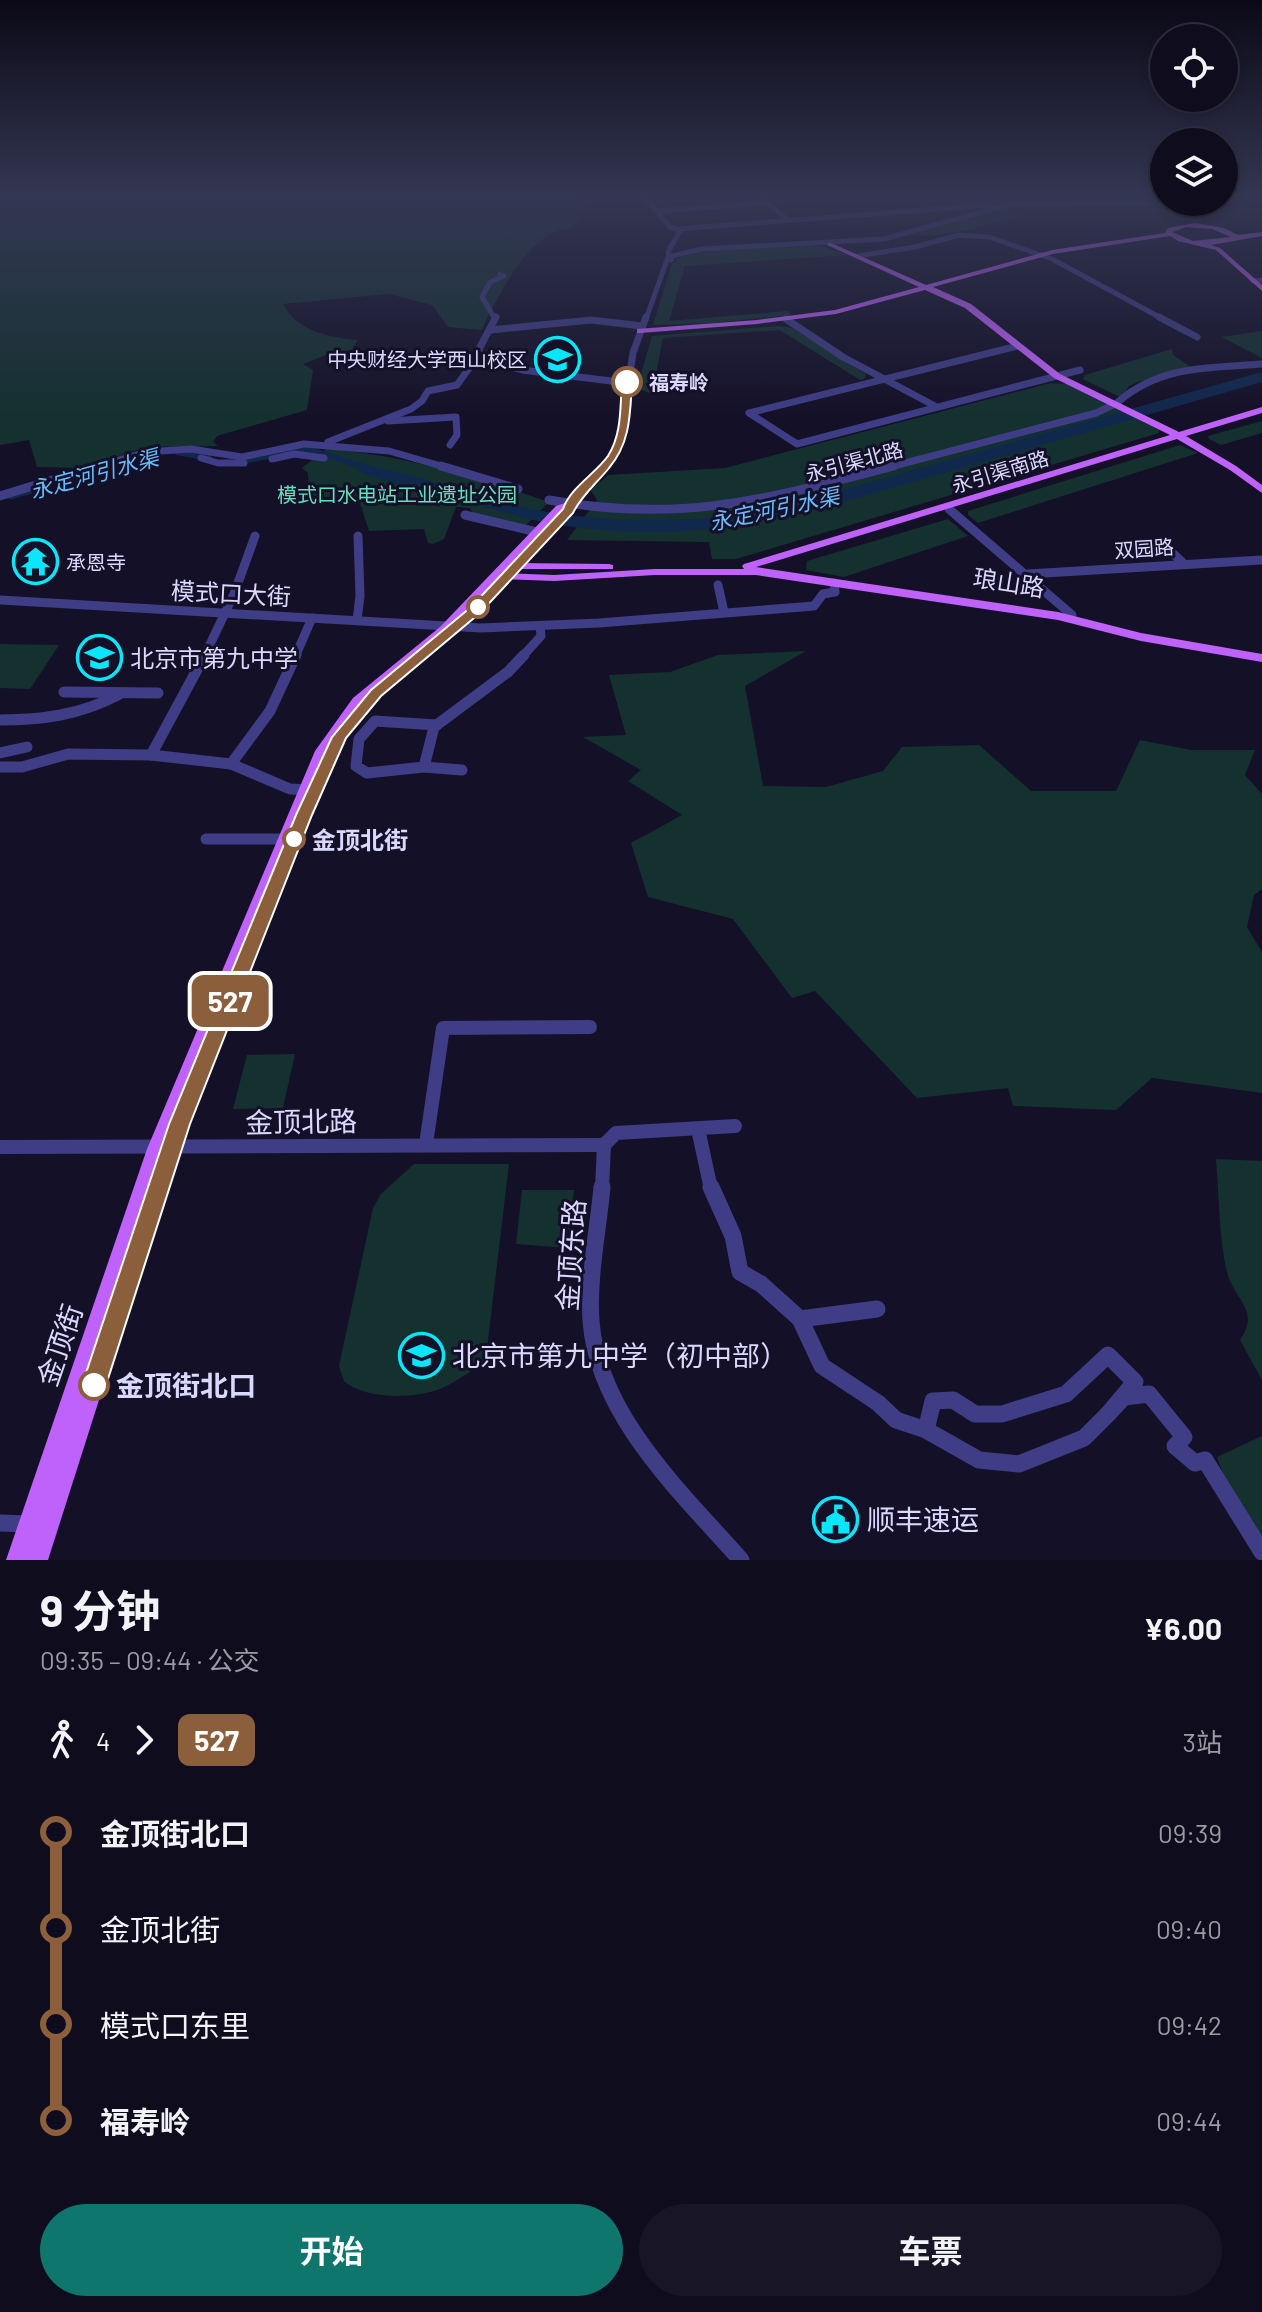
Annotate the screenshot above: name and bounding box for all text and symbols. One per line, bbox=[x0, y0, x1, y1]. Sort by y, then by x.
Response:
map controls bbox=[1150, 24, 1238, 216]
button: locate bbox=[1150, 24, 1238, 112]
button: layers bbox=[1150, 128, 1238, 216]
school or university icon: 中央财经大学西山校区 bbox=[534, 335, 582, 383]
place label: 中央财经大学西山校区 bbox=[327, 347, 527, 371]
marker: 福寿岭 bbox=[612, 367, 642, 397]
place label: 福寿岭 bbox=[649, 370, 709, 394]
street label: 永引渠北路 bbox=[803, 436, 905, 486]
water label: 永定河引水渠 bbox=[27, 443, 164, 503]
street label: 永引渠南路 bbox=[949, 445, 1051, 497]
water label: 永定河引水渠 bbox=[707, 481, 844, 534]
park label: 模式口水电站工业遗址公园 bbox=[277, 482, 517, 506]
street label: 双园路 bbox=[1113, 534, 1175, 562]
temple icon: 承恩寺 bbox=[11, 538, 59, 586]
place label: 承恩寺 bbox=[66, 550, 126, 574]
street label: 琅山路 bbox=[971, 562, 1047, 602]
street label: 模式口大街 bbox=[170, 575, 292, 611]
unlabelled marker bbox=[467, 596, 489, 618]
school or university icon: 北京市第九中学 bbox=[75, 633, 123, 681]
place label: 北京市第九中学 bbox=[130, 643, 298, 672]
place label: 金顶北街 bbox=[312, 825, 408, 854]
marker: 金顶北街 bbox=[283, 828, 305, 850]
line badge: 527 bbox=[184, 975, 276, 1027]
text: 527 bbox=[208, 984, 252, 1018]
street label: 金顶北路 bbox=[245, 1103, 357, 1139]
street label: 金顶东路 bbox=[549, 1198, 591, 1312]
street label: 金顶街 bbox=[29, 1300, 89, 1390]
school or university icon: 北京市第九中学（初中部） bbox=[397, 1331, 445, 1379]
place label: 北京市第九中学（初中部） bbox=[452, 1338, 788, 1372]
place label: 金顶街北口 bbox=[116, 1368, 256, 1402]
marker: 金顶街北口 bbox=[79, 1370, 109, 1400]
public building icon: 顺丰速运 bbox=[812, 1495, 860, 1543]
place label: 顺丰速运 bbox=[867, 1502, 979, 1536]
text: 9 分钟 bbox=[40, 1583, 160, 1636]
text: ¥6.00 bbox=[1144, 1610, 1222, 1646]
text: 09:35 – 09:44 · 公交 bbox=[40, 1644, 259, 1675]
icon: walk bbox=[40, 1718, 84, 1762]
icon: forward bbox=[122, 1718, 166, 1762]
text: 527 bbox=[194, 1723, 239, 1757]
text: 4 bbox=[96, 1725, 110, 1756]
text: 3站 bbox=[1183, 1726, 1222, 1757]
text: 金顶街北口 bbox=[100, 1815, 250, 1851]
text: 09:39 bbox=[1158, 1817, 1222, 1848]
text: 金顶北街 bbox=[100, 1911, 220, 1947]
text: 09:40 bbox=[1156, 1913, 1222, 1944]
text: 模式口东里 bbox=[100, 2007, 250, 2043]
text: 09:42 bbox=[1157, 2009, 1222, 2040]
text: 福寿岭 bbox=[100, 2103, 190, 2139]
text: 09:44 bbox=[1156, 2105, 1222, 2136]
button: 开始 bbox=[40, 2204, 623, 2296]
button: 车票 bbox=[639, 2204, 1222, 2296]

